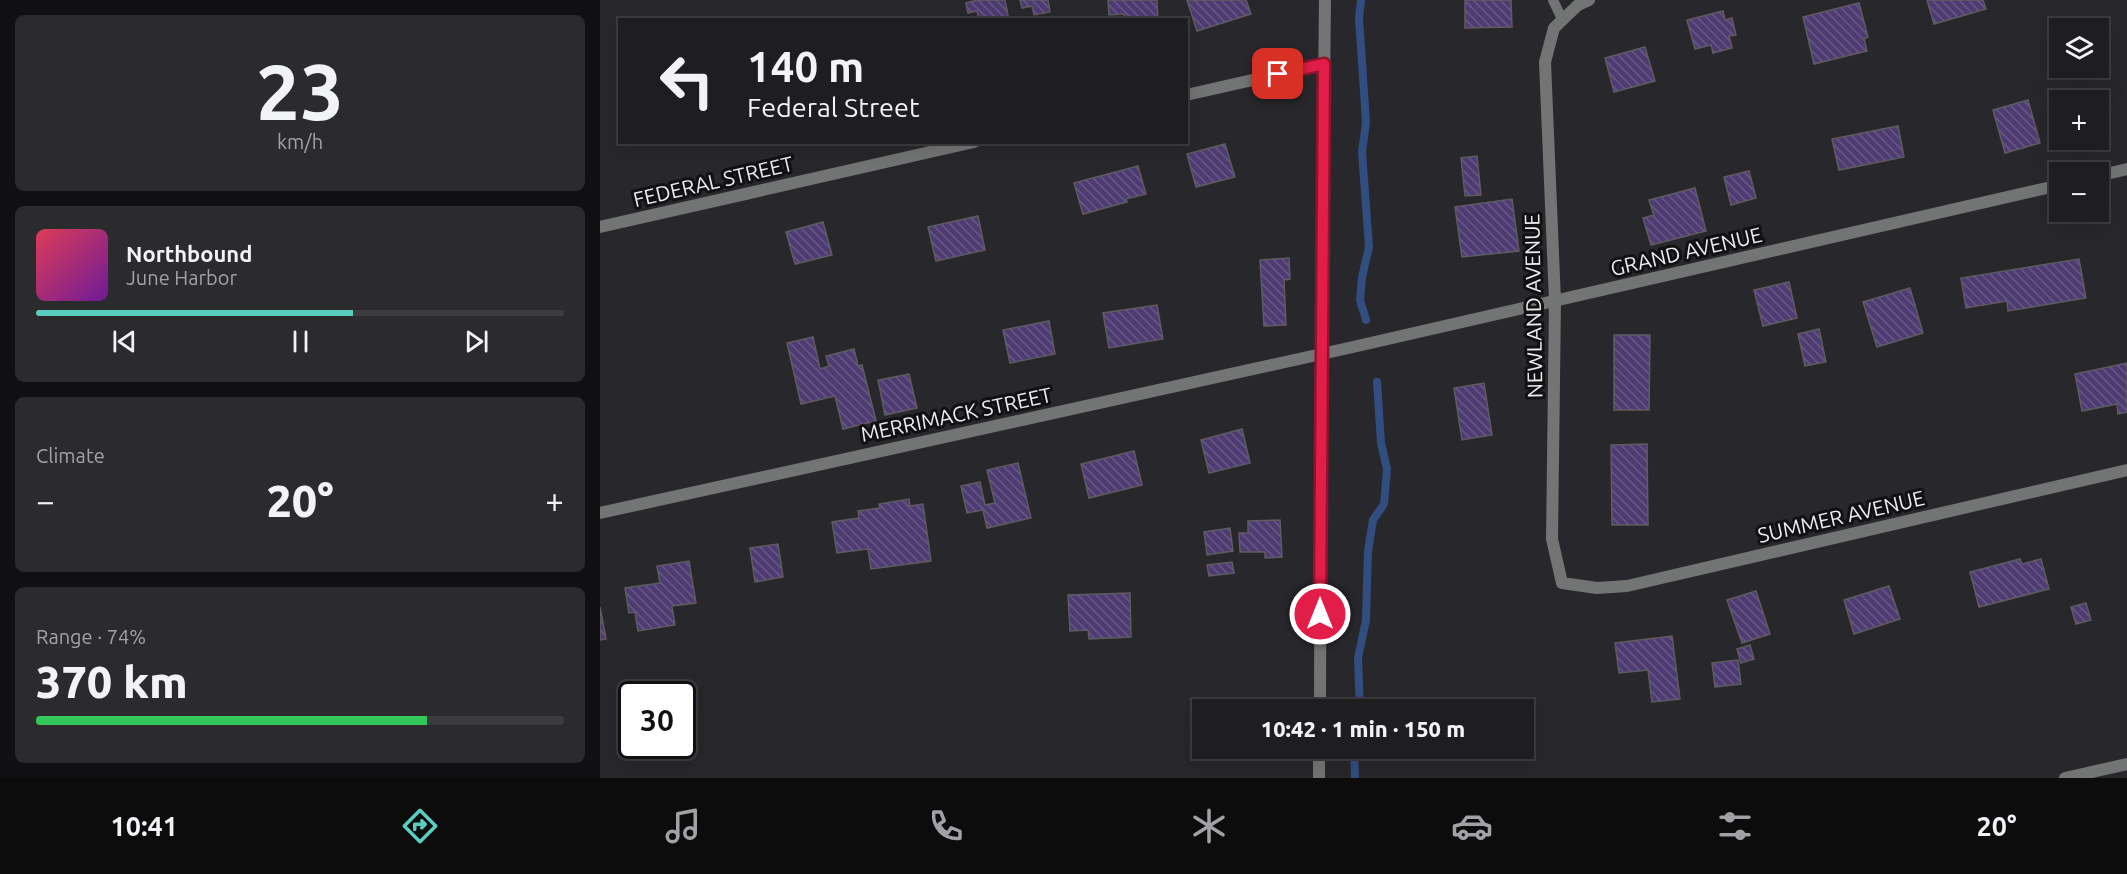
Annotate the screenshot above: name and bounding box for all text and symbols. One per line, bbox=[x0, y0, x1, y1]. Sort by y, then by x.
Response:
map controls bbox=[2049, 18, 2109, 222]
button: layers bbox=[2049, 18, 2109, 78]
icon: left bbox=[648, 42, 726, 120]
text: 140 m bbox=[747, 43, 864, 90]
text: 23 bbox=[256, 47, 344, 135]
pin bbox=[1252, 48, 1303, 99]
icon: arrive bbox=[1261, 57, 1294, 90]
button: + bbox=[2049, 90, 2109, 150]
text: Federal Street bbox=[747, 92, 920, 122]
text: km/h bbox=[277, 130, 323, 153]
street label: FEDERAL STREET bbox=[631, 151, 796, 211]
button: − bbox=[2049, 162, 2109, 222]
street label: NEWLAND AVENUE bbox=[1519, 214, 1547, 398]
street label: GRAND AVENUE bbox=[1608, 222, 1764, 280]
text: Northbound bbox=[126, 241, 252, 266]
text: June Harbor bbox=[126, 266, 237, 289]
icon: previous bbox=[108, 325, 141, 358]
icon: pause bbox=[284, 325, 317, 358]
icon: next bbox=[460, 325, 493, 358]
street label: MERRIMACK STREET bbox=[858, 382, 1054, 446]
text: Climate bbox=[36, 444, 105, 467]
text: 20° bbox=[266, 475, 334, 526]
text: − bbox=[36, 482, 55, 519]
text: + bbox=[545, 482, 564, 519]
street label: SUMMER AVENUE bbox=[1755, 485, 1927, 547]
position arrow bbox=[1288, 582, 1352, 646]
text: Range · 74% bbox=[36, 625, 146, 648]
text: 370 km bbox=[36, 656, 188, 707]
speed limit sign: 30 bbox=[618, 681, 696, 759]
text: 10:42 · 1 min · 150 m bbox=[1261, 716, 1465, 741]
icon: directions bbox=[399, 805, 441, 847]
icon: music bbox=[662, 805, 704, 847]
icon: phone bbox=[925, 805, 967, 847]
icon: climate bbox=[1188, 805, 1230, 847]
icon: car bbox=[1451, 805, 1493, 847]
icon: filters bbox=[1714, 805, 1756, 847]
text: 10:41 bbox=[110, 811, 178, 841]
text: 20° bbox=[1976, 811, 2016, 841]

